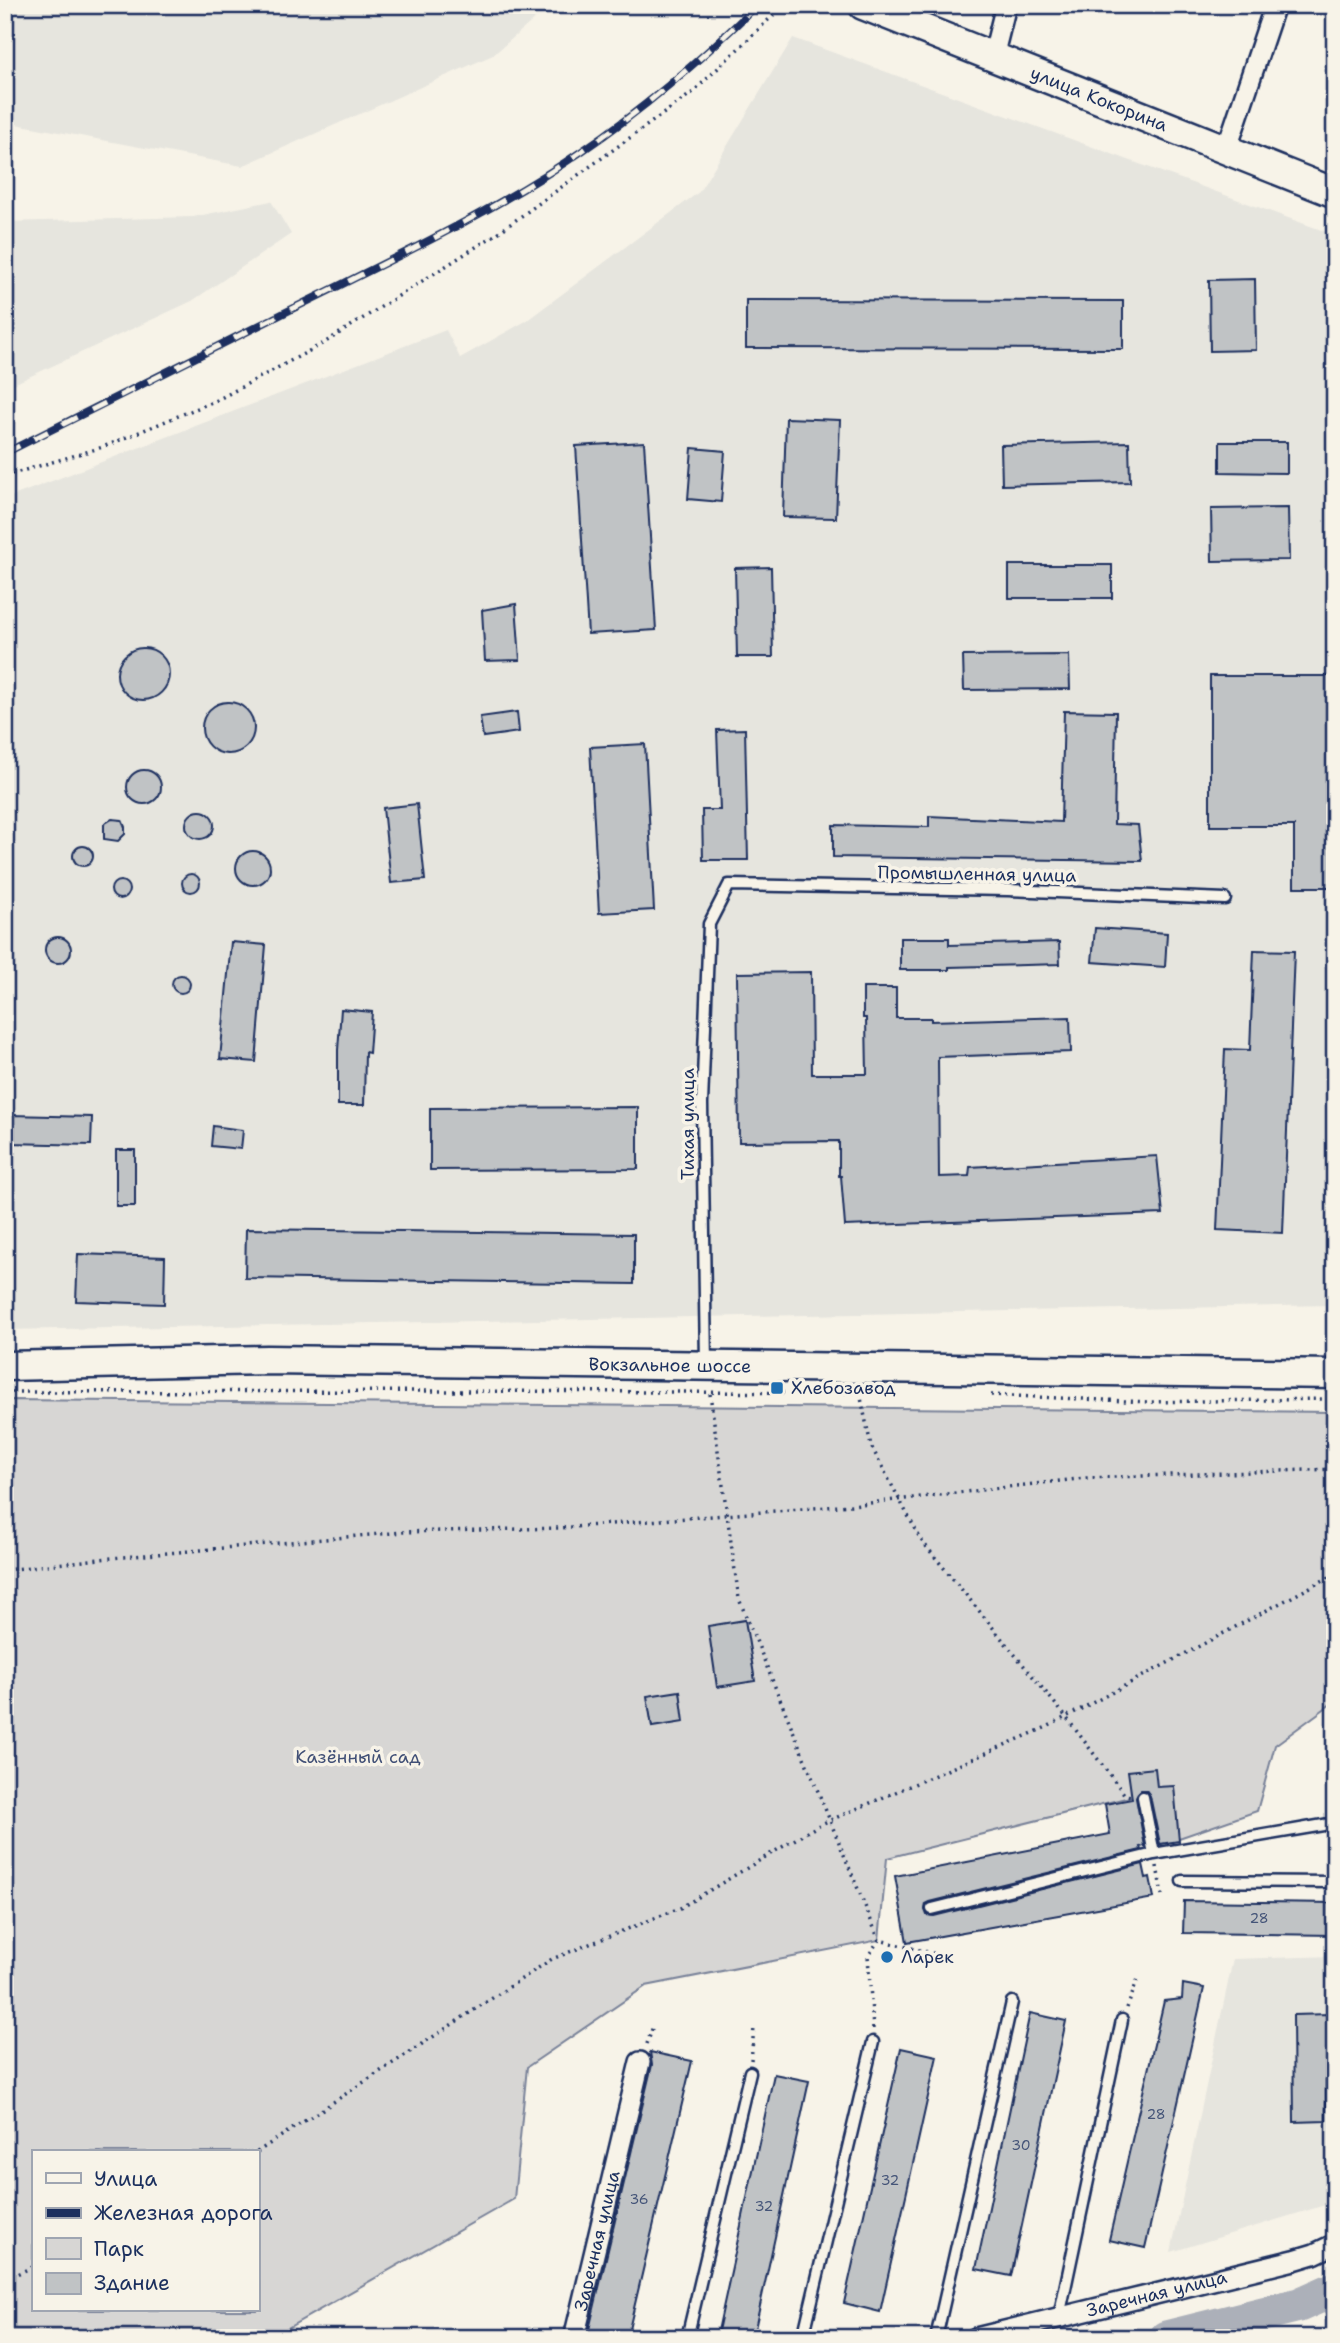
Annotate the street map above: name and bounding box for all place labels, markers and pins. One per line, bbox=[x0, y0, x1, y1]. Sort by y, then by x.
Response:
place label: Хлебозавод bbox=[791, 1376, 896, 1400]
marker: Хлебозавод bbox=[769, 1380, 785, 1396]
place label: Ларек bbox=[901, 1945, 954, 1969]
marker: Ларек bbox=[879, 1949, 895, 1965]

